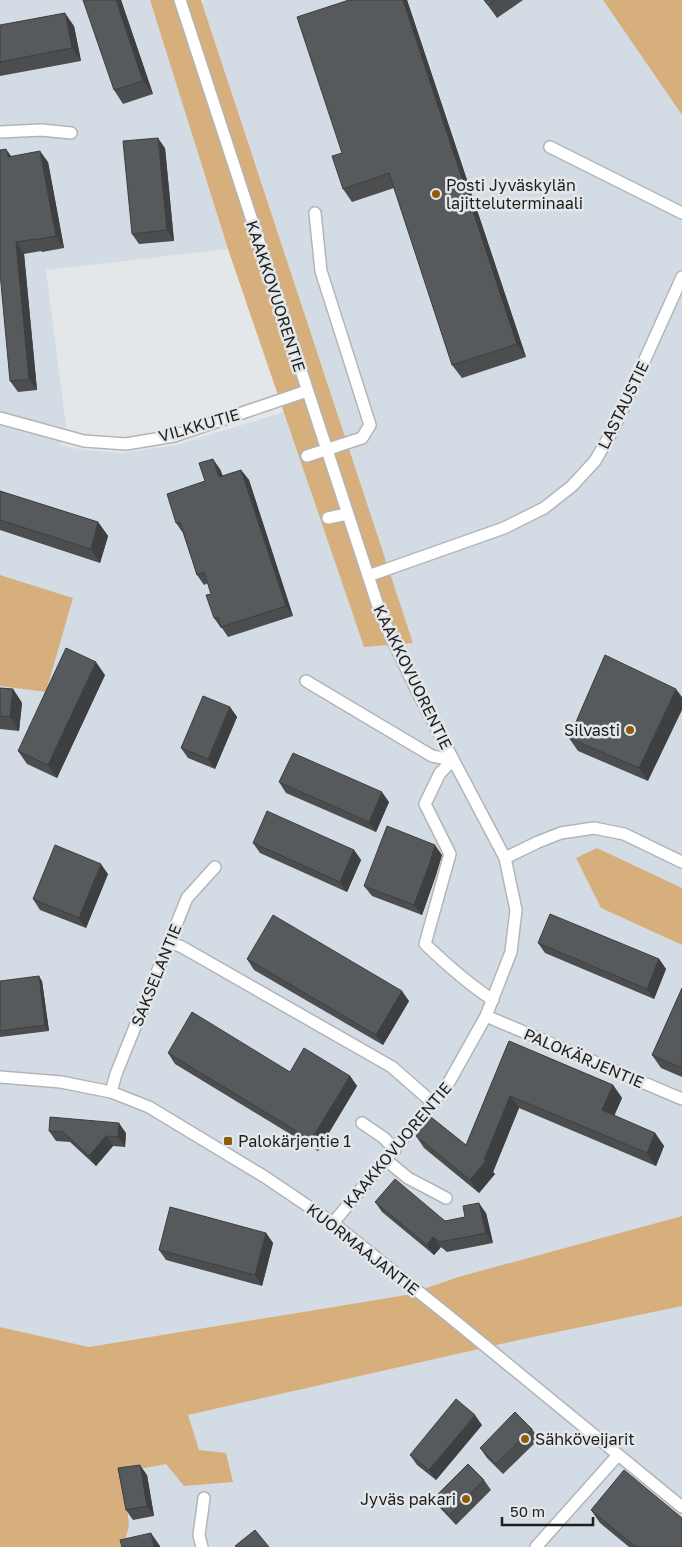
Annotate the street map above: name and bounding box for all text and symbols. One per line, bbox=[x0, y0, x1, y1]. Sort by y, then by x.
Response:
place label: Posti Jyväskylän lajitteluterminaali bbox=[446, 175, 583, 213]
marker: Posti Jyväskylän lajitteluterminaali bbox=[430, 188, 442, 200]
street label: KAAKKOVUORENTIE bbox=[242, 218, 310, 374]
street label: LASTAUSTIE bbox=[593, 358, 653, 452]
street label: VILKKUTIE bbox=[156, 404, 242, 446]
street label: KAAKKOVUORENTIE bbox=[369, 602, 457, 752]
place label: Silvasti bbox=[564, 720, 620, 740]
marker: Silvasti bbox=[624, 724, 636, 736]
street label: SAKSELANTIE bbox=[126, 921, 186, 1029]
street label: PALOKÄRJENTIE bbox=[521, 1024, 647, 1092]
street label: KAAKKOVUORENTIE bbox=[339, 1078, 455, 1212]
place label: Palokärjentie 1 bbox=[238, 1131, 351, 1151]
marker: Palokärjentie 1 bbox=[222, 1135, 234, 1147]
street label: KUORMAAJANTIE bbox=[303, 1199, 423, 1299]
place label: Sähköveijarit bbox=[535, 1429, 635, 1449]
marker: Sähköveijarit bbox=[519, 1433, 531, 1445]
place label: Jyväs pakari bbox=[360, 1489, 456, 1509]
marker: Jyväs pakari bbox=[460, 1493, 472, 1505]
scale bar bbox=[502, 1494, 593, 1526]
text: 50 m bbox=[510, 1502, 545, 1520]

